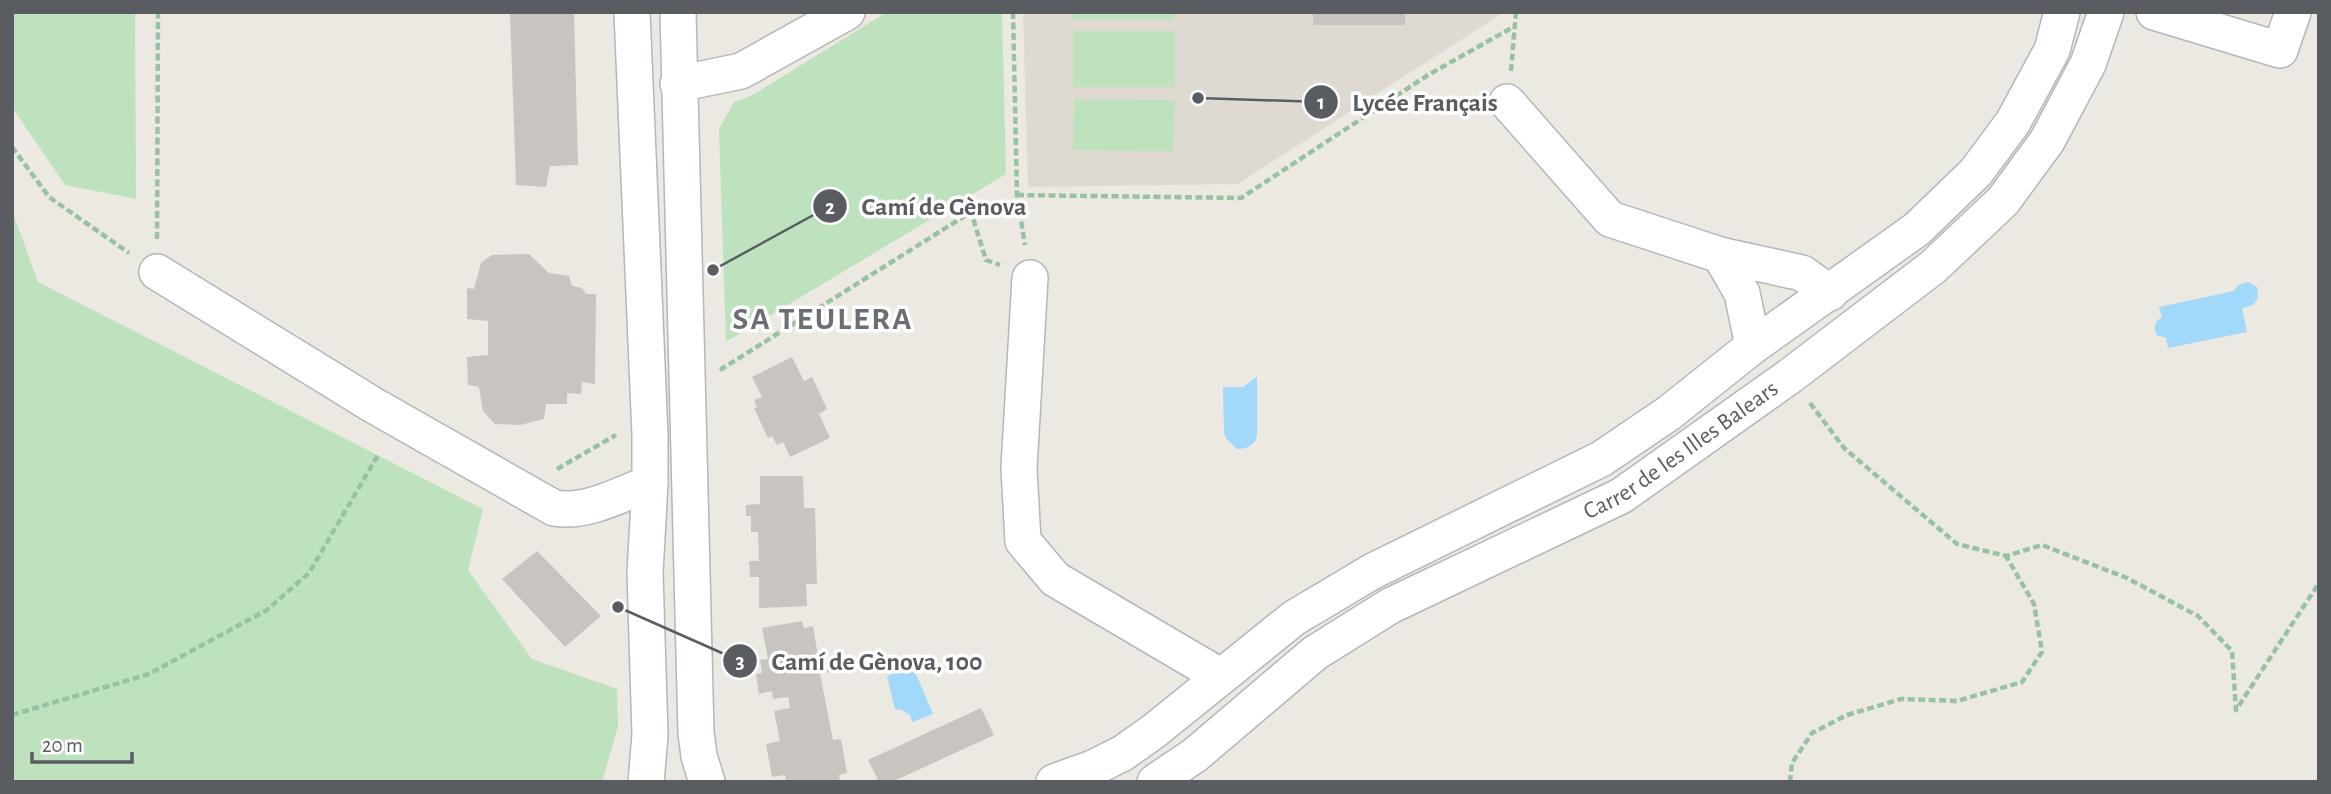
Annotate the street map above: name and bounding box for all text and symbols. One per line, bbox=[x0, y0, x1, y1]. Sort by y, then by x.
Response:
callout: Lycée Français bbox=[1303, 78, 1512, 125]
text: Lycée Français bbox=[1352, 90, 1498, 116]
text: 1 bbox=[1317, 92, 1325, 113]
callout: Camí de Gènova bbox=[813, 183, 1041, 230]
text: Camí de Gènova bbox=[862, 194, 1026, 220]
text: 2 bbox=[825, 197, 835, 218]
district label: SA TEULERA bbox=[733, 303, 913, 335]
street label: Carrer de les Illes Balears bbox=[1580, 376, 1783, 524]
callout: Camí de Gènova, 100 bbox=[723, 637, 997, 684]
text: Camí de Gènova, 100 bbox=[771, 649, 983, 675]
text: 3 bbox=[735, 651, 745, 672]
scale bar bbox=[32, 720, 131, 764]
text: 20 m bbox=[42, 735, 83, 756]

